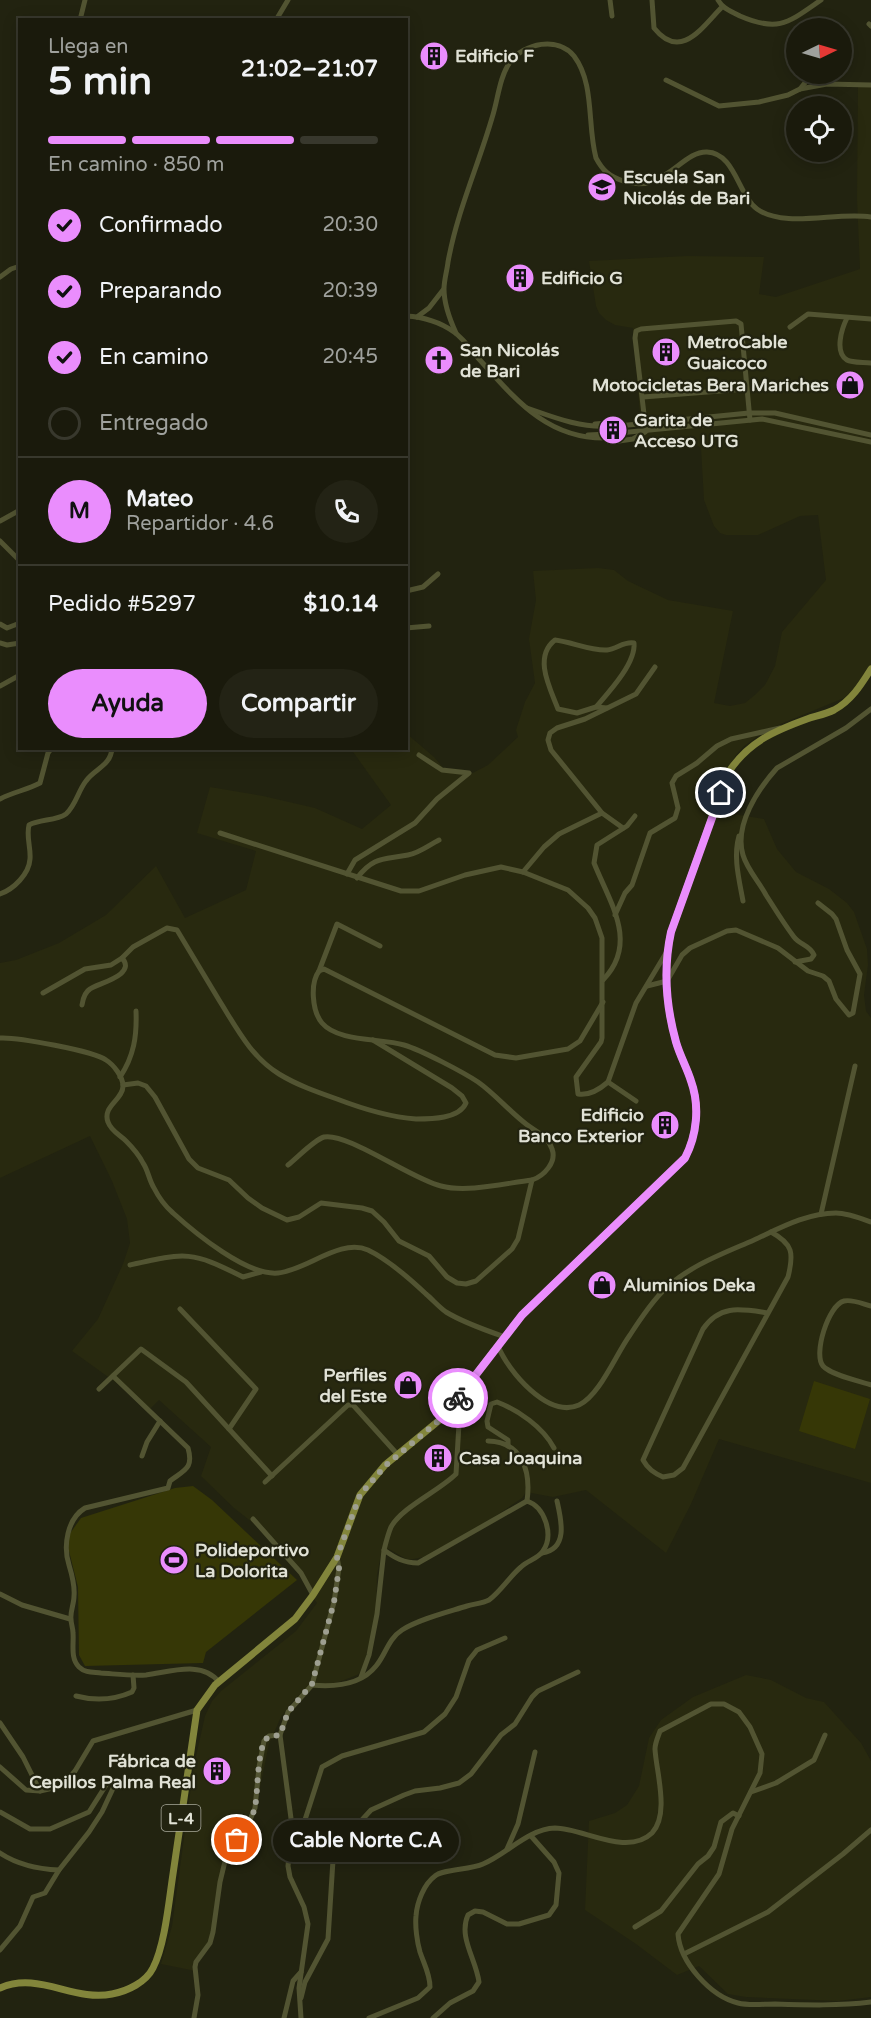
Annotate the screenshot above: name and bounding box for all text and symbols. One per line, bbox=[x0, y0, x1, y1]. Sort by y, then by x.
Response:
north arrow bbox=[786, 18, 852, 84]
map controls bbox=[786, 18, 852, 162]
text: Llega en bbox=[48, 35, 128, 59]
building icon: Edificio F bbox=[418, 40, 450, 72]
place label: Edificio F bbox=[455, 45, 534, 67]
text: 21:02–21:07 bbox=[241, 56, 378, 82]
text: 5 min bbox=[48, 58, 152, 105]
button: locate bbox=[786, 96, 852, 162]
text: En camino · 850 m bbox=[48, 153, 224, 177]
place label: Escuela San Nicolás de Bari bbox=[623, 166, 750, 209]
school or university icon: Escuela San Nicolás de Bari bbox=[586, 171, 618, 203]
icon: check bbox=[48, 209, 81, 242]
text: Confirmado bbox=[99, 212, 223, 238]
text: 20:30 bbox=[323, 213, 378, 237]
building icon: Edificio G bbox=[504, 262, 536, 294]
place label: Edificio G bbox=[541, 267, 623, 289]
icon: check bbox=[48, 275, 81, 308]
text: Preparando bbox=[99, 278, 222, 304]
text: 20:39 bbox=[323, 279, 378, 303]
place label: MetroCable Guaicoco bbox=[687, 331, 787, 374]
building icon: MetroCable Guaicoco bbox=[650, 336, 682, 368]
place label: San Nicolás de Bari bbox=[460, 339, 560, 382]
icon: check bbox=[48, 341, 81, 374]
text: En camino bbox=[99, 344, 209, 370]
church icon: San Nicolás de Bari bbox=[423, 344, 455, 376]
text: 20:45 bbox=[323, 345, 378, 369]
shop icon: Motocicletas Bera Mariches bbox=[834, 369, 866, 401]
place label: Motocicletas Bera Mariches bbox=[592, 374, 829, 396]
place label: Garita de Acceso UTG bbox=[634, 409, 739, 452]
text: Entregado bbox=[99, 410, 208, 436]
building icon: Garita de Acceso UTG bbox=[597, 414, 629, 446]
button: phone bbox=[315, 480, 378, 543]
text: Mateo bbox=[126, 486, 193, 512]
text: M bbox=[69, 498, 90, 524]
text: Repartidor · 4.6 bbox=[126, 512, 274, 536]
text: Pedido #5297 bbox=[48, 591, 196, 617]
text: $10.14 bbox=[303, 591, 378, 617]
button: Ayuda bbox=[48, 669, 207, 738]
button: Compartir bbox=[219, 669, 378, 738]
pin bbox=[695, 767, 746, 818]
icon: home bbox=[704, 776, 737, 809]
place label: Edificio Banco Exterior bbox=[518, 1104, 645, 1147]
building icon: Edificio Banco Exterior bbox=[649, 1109, 681, 1141]
shop icon: Aluminios Deka bbox=[586, 1269, 618, 1301]
place label: Aluminios Deka bbox=[623, 1274, 756, 1296]
place label: Perfiles del Este bbox=[319, 1364, 387, 1407]
courier bbox=[428, 1368, 488, 1428]
shop icon: Perfiles del Este bbox=[392, 1369, 424, 1401]
icon: bike bbox=[442, 1382, 475, 1415]
building icon: Casa Joaquina bbox=[422, 1442, 454, 1474]
place label: Casa Joaquina bbox=[459, 1447, 582, 1469]
place label: Polideportivo La Dolorita bbox=[195, 1539, 309, 1582]
sports icon: Polideportivo La Dolorita bbox=[158, 1544, 190, 1576]
place label: Fábrica de Cepillos Palma Real bbox=[29, 1750, 196, 1793]
building icon: Fábrica de Cepillos Palma Real bbox=[201, 1755, 233, 1787]
road number: L-4 bbox=[162, 1805, 201, 1831]
pin bbox=[211, 1814, 262, 1865]
callout: Cable Norte C.A bbox=[273, 1819, 459, 1861]
icon: bag bbox=[220, 1823, 253, 1856]
text: Cable Norte C.A bbox=[290, 1829, 442, 1853]

